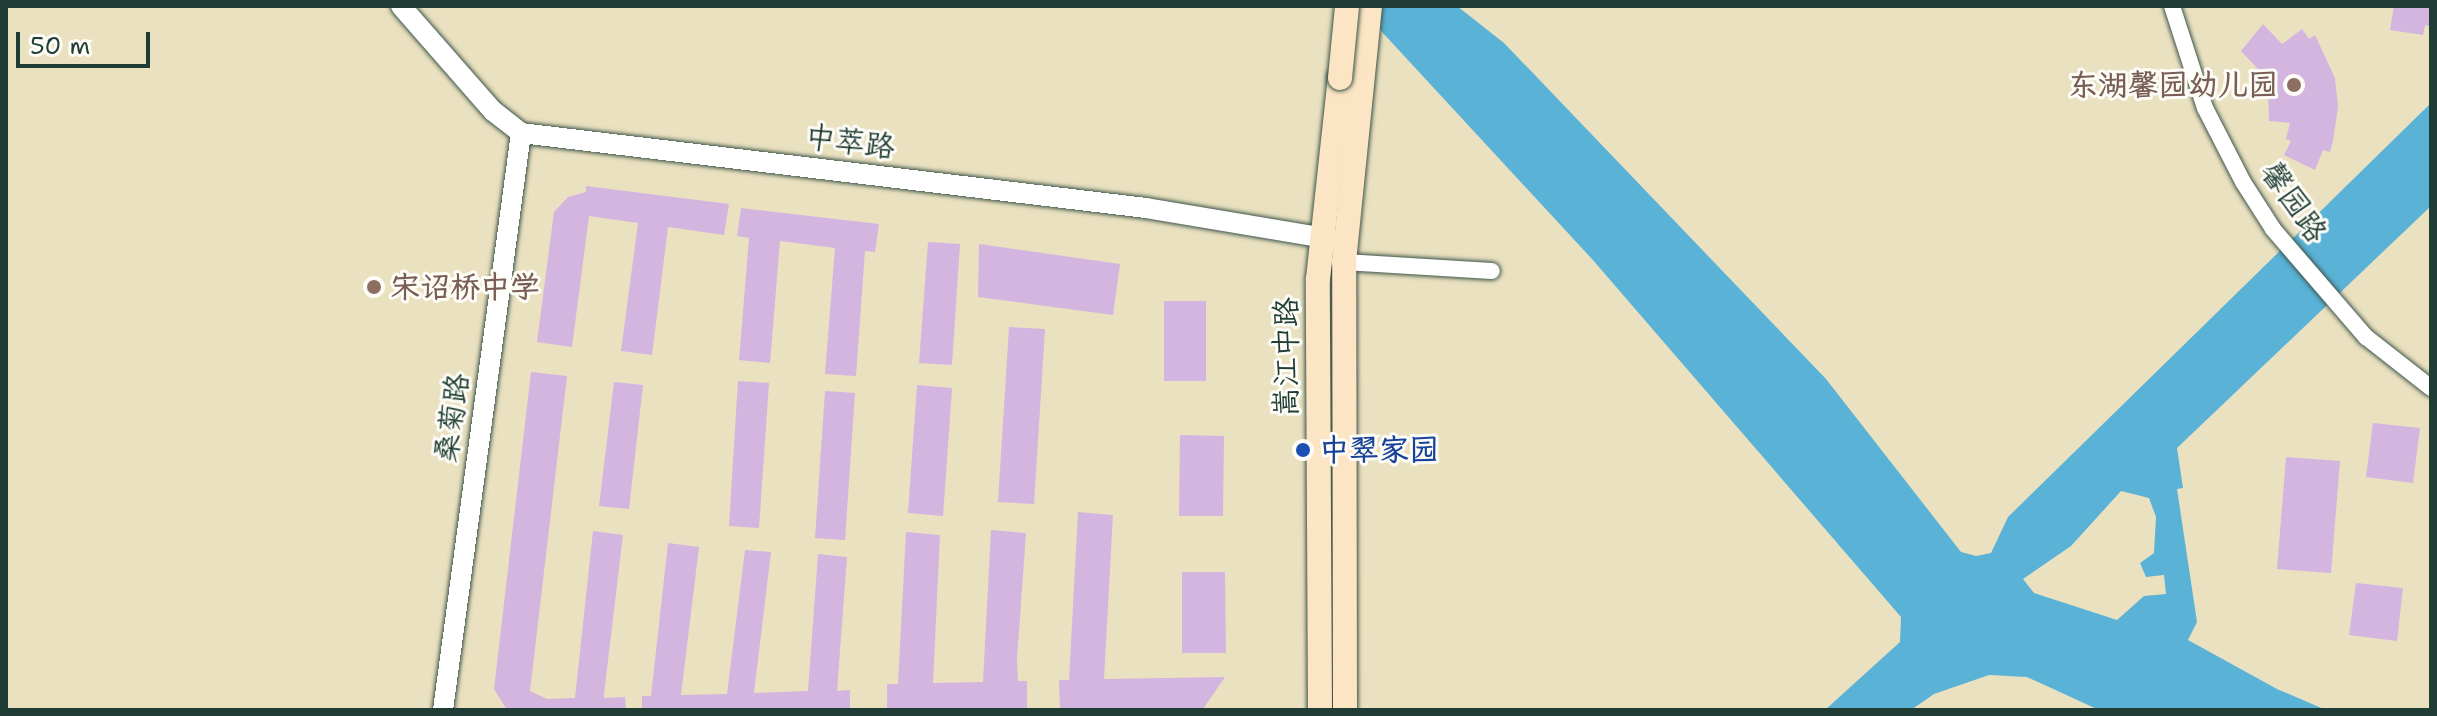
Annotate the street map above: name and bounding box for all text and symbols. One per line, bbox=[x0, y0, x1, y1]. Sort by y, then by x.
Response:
scale bar bbox=[20, 16, 154, 66]
text: 50 m bbox=[30, 30, 90, 62]
place label: 东湖馨园幼儿园 bbox=[2068, 67, 2278, 103]
marker: 东湖馨园幼儿园 bbox=[2285, 76, 2303, 94]
street label: 中萃路 bbox=[803, 119, 897, 165]
street label: 馨园路 bbox=[2253, 155, 2335, 249]
place label: 宋诏桥中学 bbox=[390, 269, 540, 305]
marker: 宋诏桥中学 bbox=[365, 278, 383, 296]
street label: 嵩江中路 bbox=[1268, 297, 1304, 417]
street label: 桑菊路 bbox=[428, 371, 476, 465]
place label: 中翠家园 bbox=[1319, 432, 1439, 468]
marker: 中翠家园 bbox=[1294, 441, 1312, 459]

